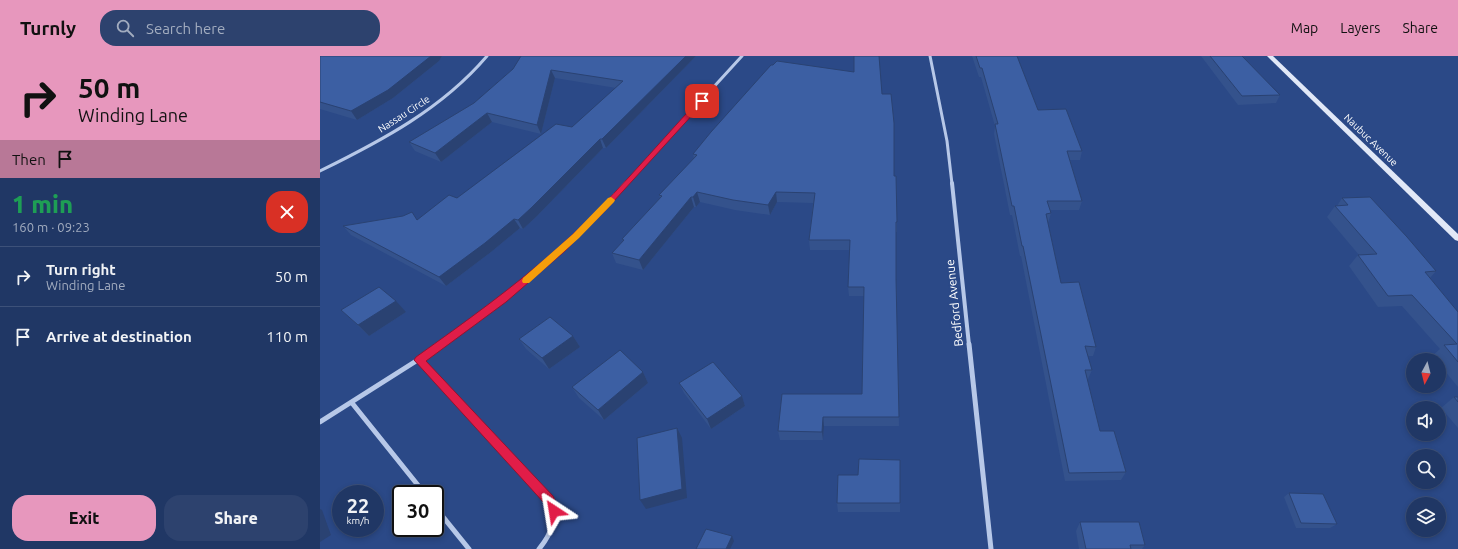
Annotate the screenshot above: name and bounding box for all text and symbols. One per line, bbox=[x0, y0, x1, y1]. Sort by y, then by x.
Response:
search box bbox=[100, 10, 380, 46]
text: Turnly bbox=[20, 17, 76, 39]
icon: search bbox=[114, 17, 136, 39]
text: Search here bbox=[146, 20, 225, 37]
text: Map bbox=[1291, 20, 1318, 36]
text: Layers bbox=[1340, 20, 1380, 36]
text: Share bbox=[1402, 20, 1438, 36]
icon: right bbox=[12, 72, 64, 124]
text: 50 m bbox=[78, 72, 140, 103]
pin bbox=[685, 84, 719, 118]
icon: arrive bbox=[691, 90, 713, 112]
street label: Nassau Circle bbox=[376, 93, 432, 135]
text: Winding Lane bbox=[78, 105, 188, 125]
street label: Naubuc Avenue bbox=[1342, 112, 1400, 168]
icon: arrive bbox=[54, 148, 76, 170]
text: Then bbox=[12, 151, 46, 168]
text: 1 min bbox=[12, 191, 73, 218]
button: close bbox=[266, 191, 308, 233]
text: 160 m · 09:23 bbox=[12, 220, 90, 234]
street label: Bedford Avenue bbox=[943, 259, 965, 347]
text: Turn right bbox=[46, 261, 116, 278]
icon: right bbox=[12, 266, 34, 288]
text: 50 m bbox=[275, 268, 308, 285]
text: Winding Lane bbox=[46, 278, 125, 292]
icon: arrive bbox=[12, 326, 34, 348]
text: Arrive at destination bbox=[46, 328, 192, 345]
text: 110 m bbox=[266, 328, 308, 345]
north arrow bbox=[1406, 353, 1446, 393]
map controls bbox=[1406, 353, 1446, 537]
button: sound bbox=[1406, 401, 1446, 441]
button: search bbox=[1406, 449, 1446, 489]
speed limit sign: 30 bbox=[392, 485, 444, 537]
position arrow bbox=[533, 490, 575, 532]
text: 22 bbox=[347, 494, 369, 517]
button: Exit bbox=[12, 495, 156, 541]
button: Share bbox=[164, 495, 308, 541]
button: layers bbox=[1406, 497, 1446, 537]
text: km/h bbox=[346, 515, 370, 526]

